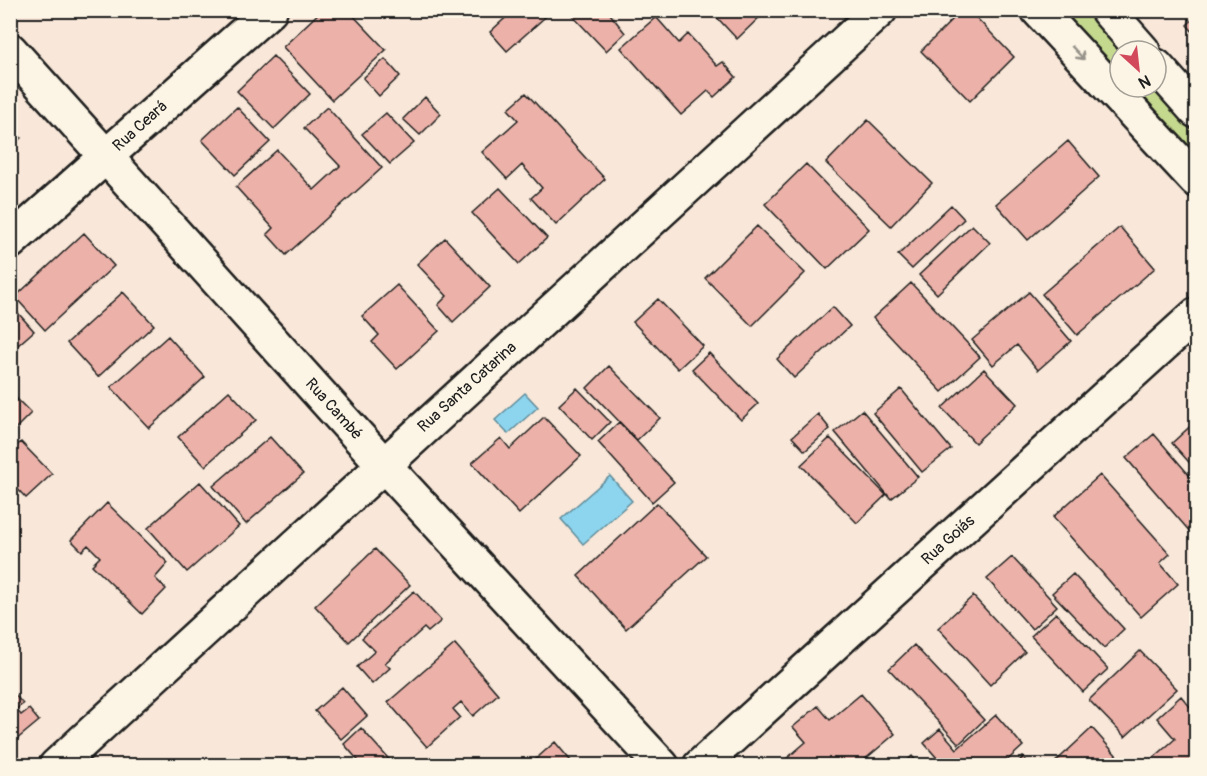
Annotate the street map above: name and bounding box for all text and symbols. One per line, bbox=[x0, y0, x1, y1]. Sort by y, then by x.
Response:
north arrow bbox=[1108, 39, 1168, 99]
one-way arrow bbox=[1071, 46, 1086, 61]
text: N bbox=[1135, 70, 1154, 93]
street label: Rua Ceará bbox=[109, 96, 171, 156]
street label: Rua Santa Catarina bbox=[413, 337, 521, 437]
street label: Rua Cambé bbox=[301, 374, 367, 444]
street label: Rua Goiás bbox=[917, 511, 979, 569]

